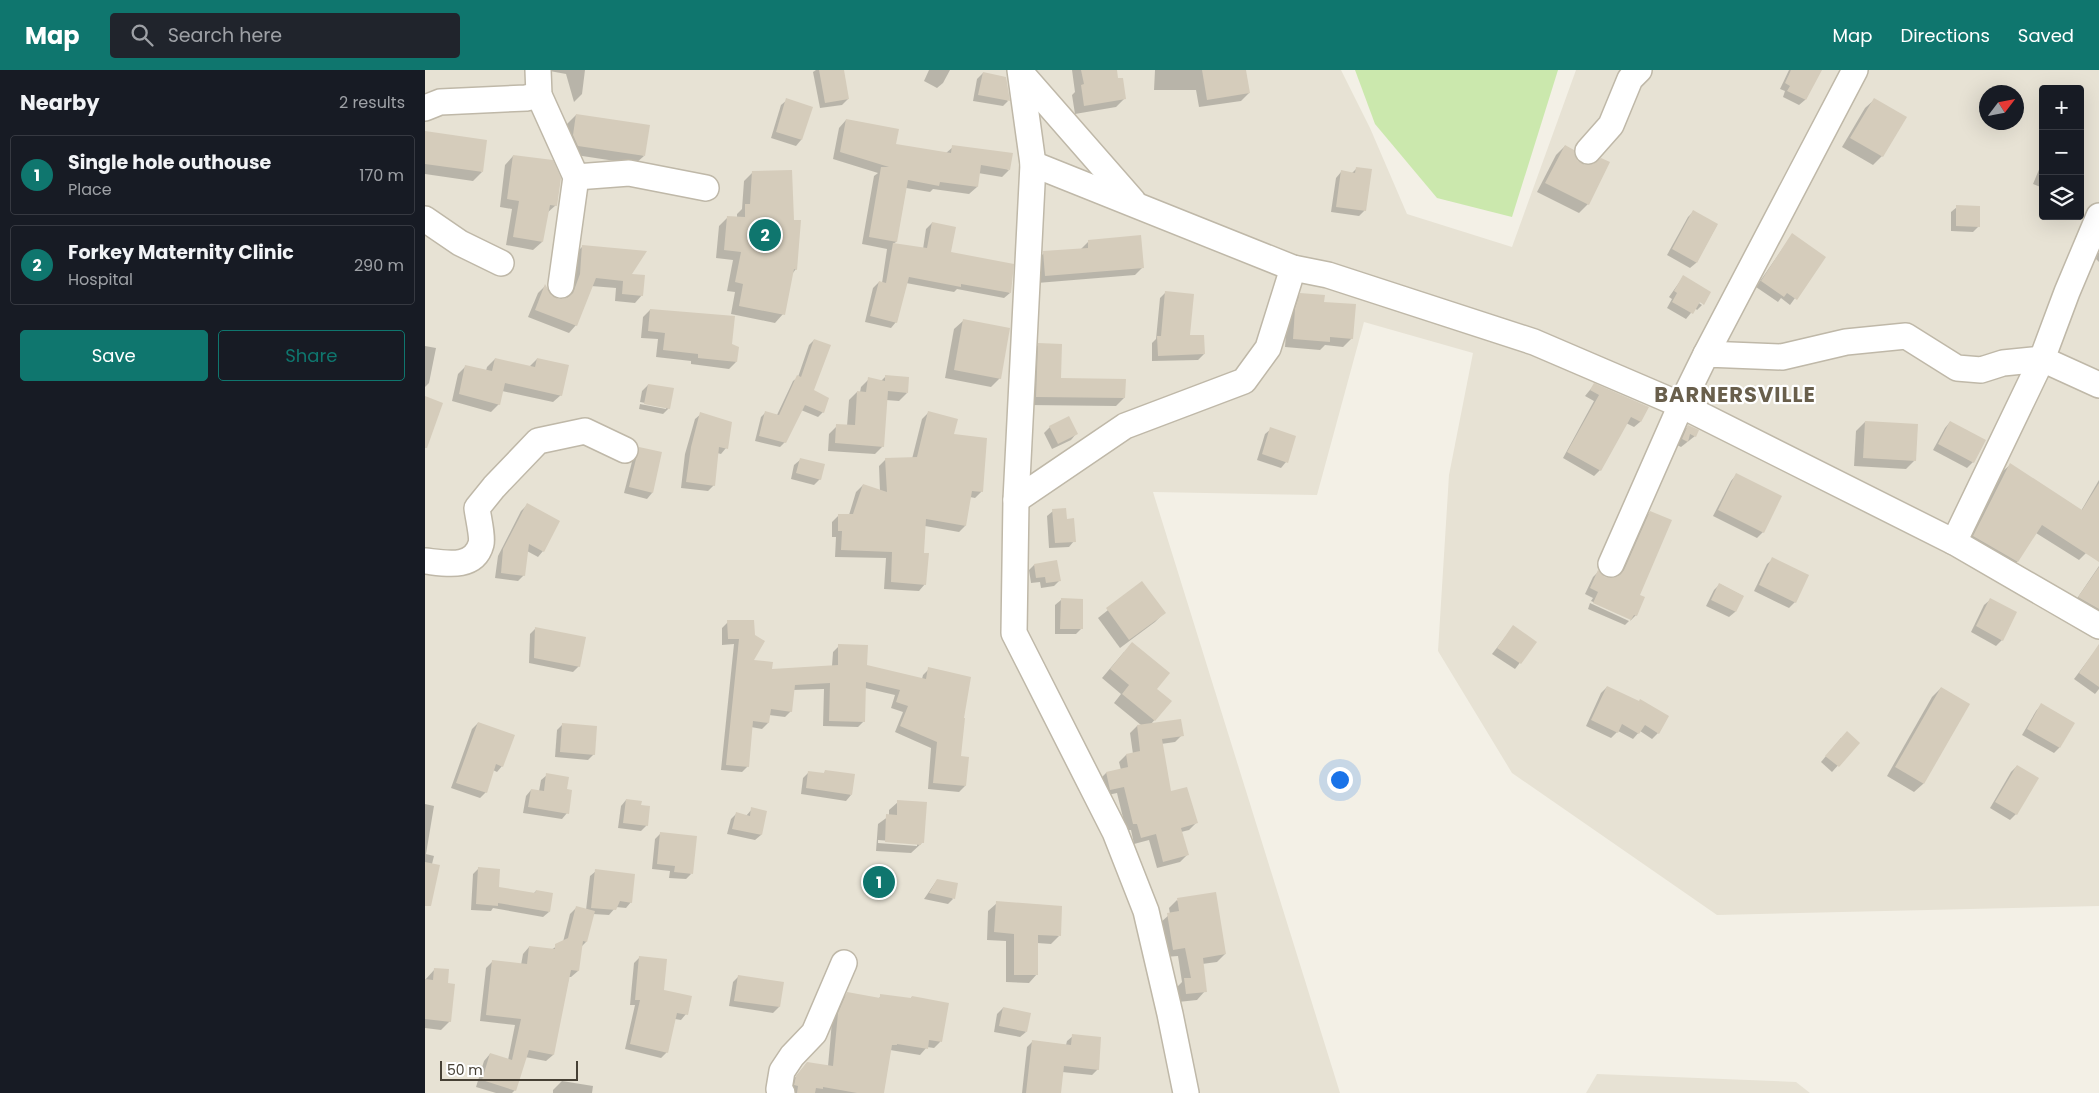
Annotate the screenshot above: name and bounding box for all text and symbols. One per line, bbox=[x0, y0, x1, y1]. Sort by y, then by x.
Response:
search box bbox=[110, 13, 460, 58]
text: Map bbox=[25, 19, 80, 52]
icon: search bbox=[128, 21, 156, 49]
text: Search here bbox=[168, 22, 282, 49]
text: Map bbox=[1833, 23, 1872, 48]
text: Directions bbox=[1900, 23, 1990, 48]
text: Saved bbox=[2018, 23, 2074, 48]
north arrow bbox=[1979, 85, 2024, 130]
map controls bbox=[2039, 85, 2084, 220]
button: + bbox=[2039, 85, 2084, 130]
text: Nearby bbox=[20, 88, 100, 117]
text: 2 results bbox=[339, 91, 405, 114]
button: − bbox=[2039, 130, 2084, 175]
text: Single hole outhouse bbox=[68, 149, 271, 176]
text: 1 bbox=[34, 164, 40, 187]
text: 170 m bbox=[359, 164, 404, 187]
button: layers bbox=[2039, 175, 2084, 220]
text: Place bbox=[68, 178, 112, 201]
pin: 2 bbox=[749, 216, 781, 254]
text: Forkey Maternity Clinic bbox=[68, 239, 294, 266]
text: 2 bbox=[32, 254, 42, 277]
text: 290 m bbox=[354, 254, 404, 277]
text: Hospital bbox=[68, 268, 133, 291]
button: Save bbox=[20, 330, 208, 381]
button: Share bbox=[218, 330, 405, 381]
district label: BARNERSVILLE bbox=[1654, 380, 1816, 409]
your location bbox=[1327, 767, 1353, 793]
pin: 1 bbox=[863, 863, 895, 901]
scale bar bbox=[440, 1058, 577, 1081]
text: 50 m bbox=[447, 1060, 483, 1080]

